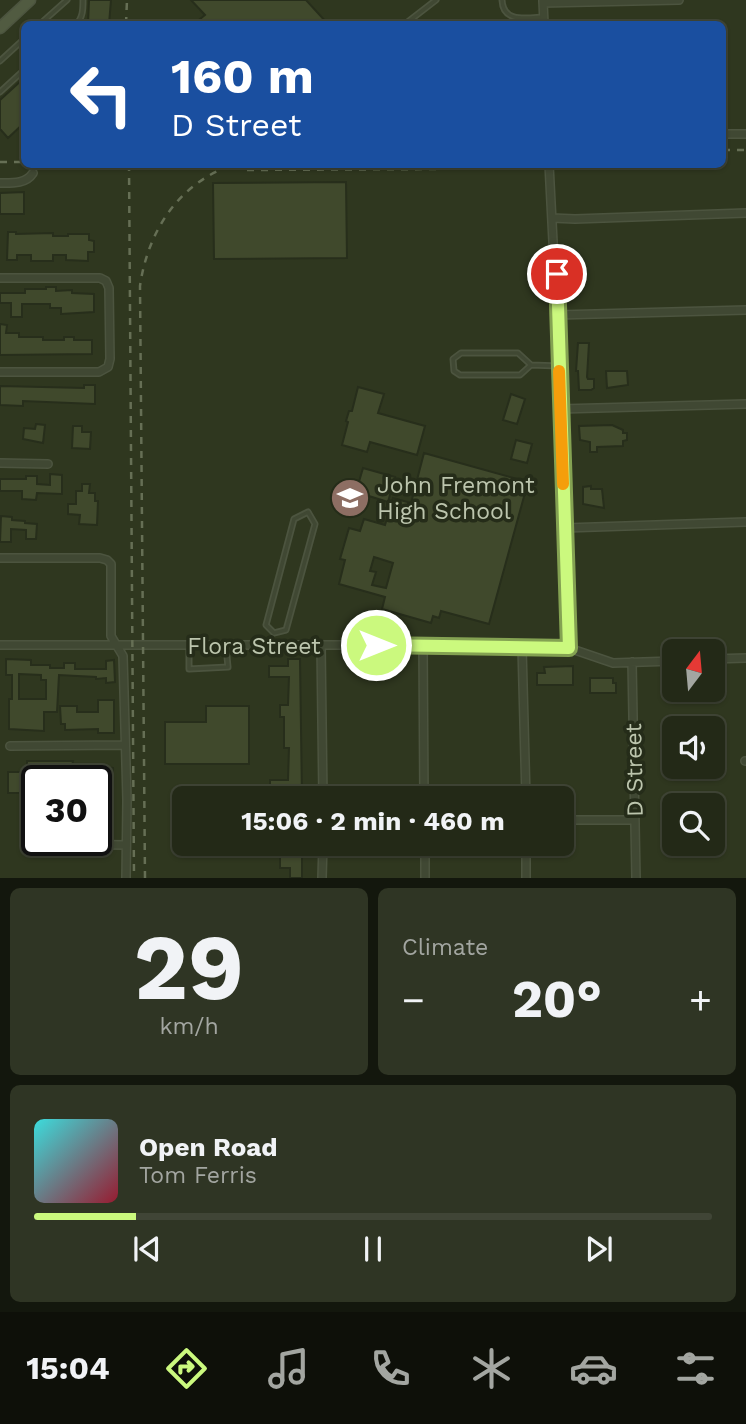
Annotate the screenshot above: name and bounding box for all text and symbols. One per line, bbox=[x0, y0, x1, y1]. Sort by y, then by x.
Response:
text: 160 m bbox=[171, 47, 314, 105]
icon: left bbox=[56, 49, 147, 140]
text: D Street bbox=[171, 106, 301, 144]
pin bbox=[527, 244, 587, 304]
icon: arrive bbox=[538, 255, 576, 293]
place label: John Fremont High School bbox=[377, 472, 535, 525]
school or university icon: John Fremont High School bbox=[329, 477, 371, 519]
position arrow bbox=[339, 608, 413, 682]
street label: Flora Street bbox=[187, 633, 321, 660]
north arrow bbox=[662, 639, 724, 702]
map controls bbox=[662, 639, 725, 856]
button: sound bbox=[662, 716, 725, 779]
street label: D Street bbox=[620, 723, 649, 817]
speed limit sign: 30 bbox=[21, 765, 112, 856]
button: search bbox=[662, 793, 725, 856]
text: 15:06 · 2 min · 460 m bbox=[241, 806, 505, 836]
text: 29 bbox=[134, 914, 244, 1021]
text: Climate bbox=[402, 934, 488, 961]
text: 20° bbox=[512, 969, 602, 1030]
text: − bbox=[402, 978, 425, 1022]
text: + bbox=[689, 978, 712, 1022]
text: km/h bbox=[159, 1013, 219, 1040]
text: Open Road bbox=[139, 1132, 277, 1162]
text: Tom Ferris bbox=[139, 1162, 257, 1189]
icon: previous bbox=[128, 1230, 166, 1268]
icon: pause bbox=[354, 1230, 392, 1268]
icon: next bbox=[580, 1230, 618, 1268]
icon: directions bbox=[162, 1344, 211, 1393]
icon: music bbox=[264, 1344, 313, 1393]
icon: phone bbox=[366, 1344, 415, 1393]
icon: climate bbox=[467, 1344, 516, 1393]
icon: car bbox=[569, 1344, 618, 1393]
icon: filters bbox=[671, 1344, 720, 1393]
text: 15:04 bbox=[26, 1349, 110, 1387]

